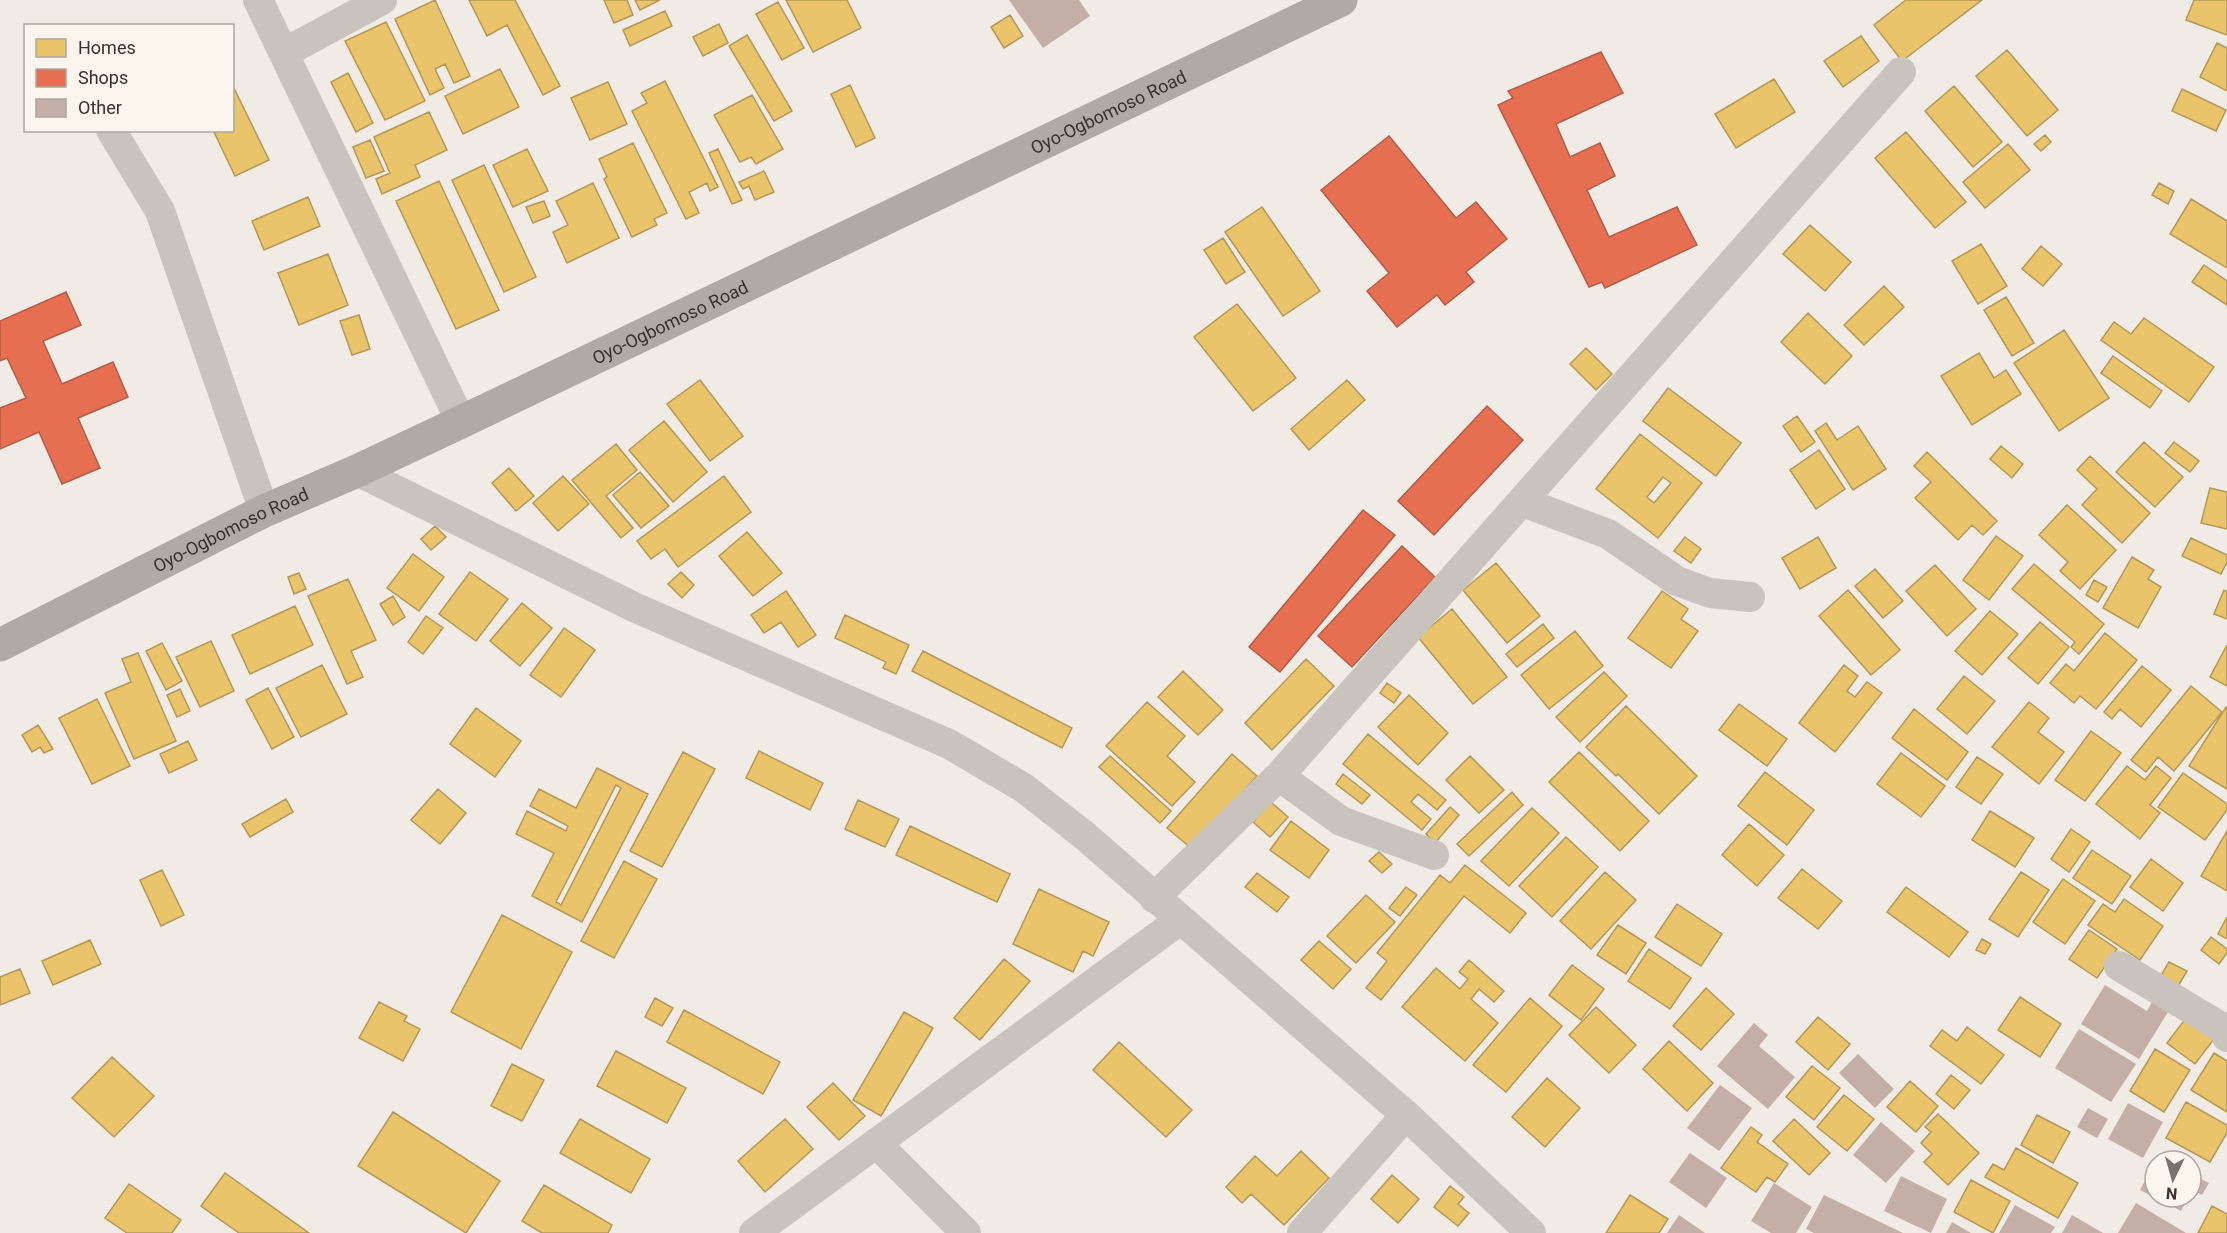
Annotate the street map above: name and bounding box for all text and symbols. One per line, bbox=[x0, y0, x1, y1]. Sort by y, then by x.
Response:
legend bbox=[24, 24, 234, 132]
text: Homes bbox=[78, 37, 136, 58]
street label: Oyo-Ogbomoso Road bbox=[1027, 65, 1189, 158]
text: Shops bbox=[78, 67, 128, 88]
text: Other bbox=[78, 97, 122, 118]
street label: Oyo-Ogbomoso Road bbox=[589, 276, 751, 368]
street label: Oyo-Ogbomoso Road bbox=[149, 483, 311, 576]
north arrow bbox=[2143, 1149, 2203, 1209]
text: N bbox=[2165, 1183, 2178, 1203]

